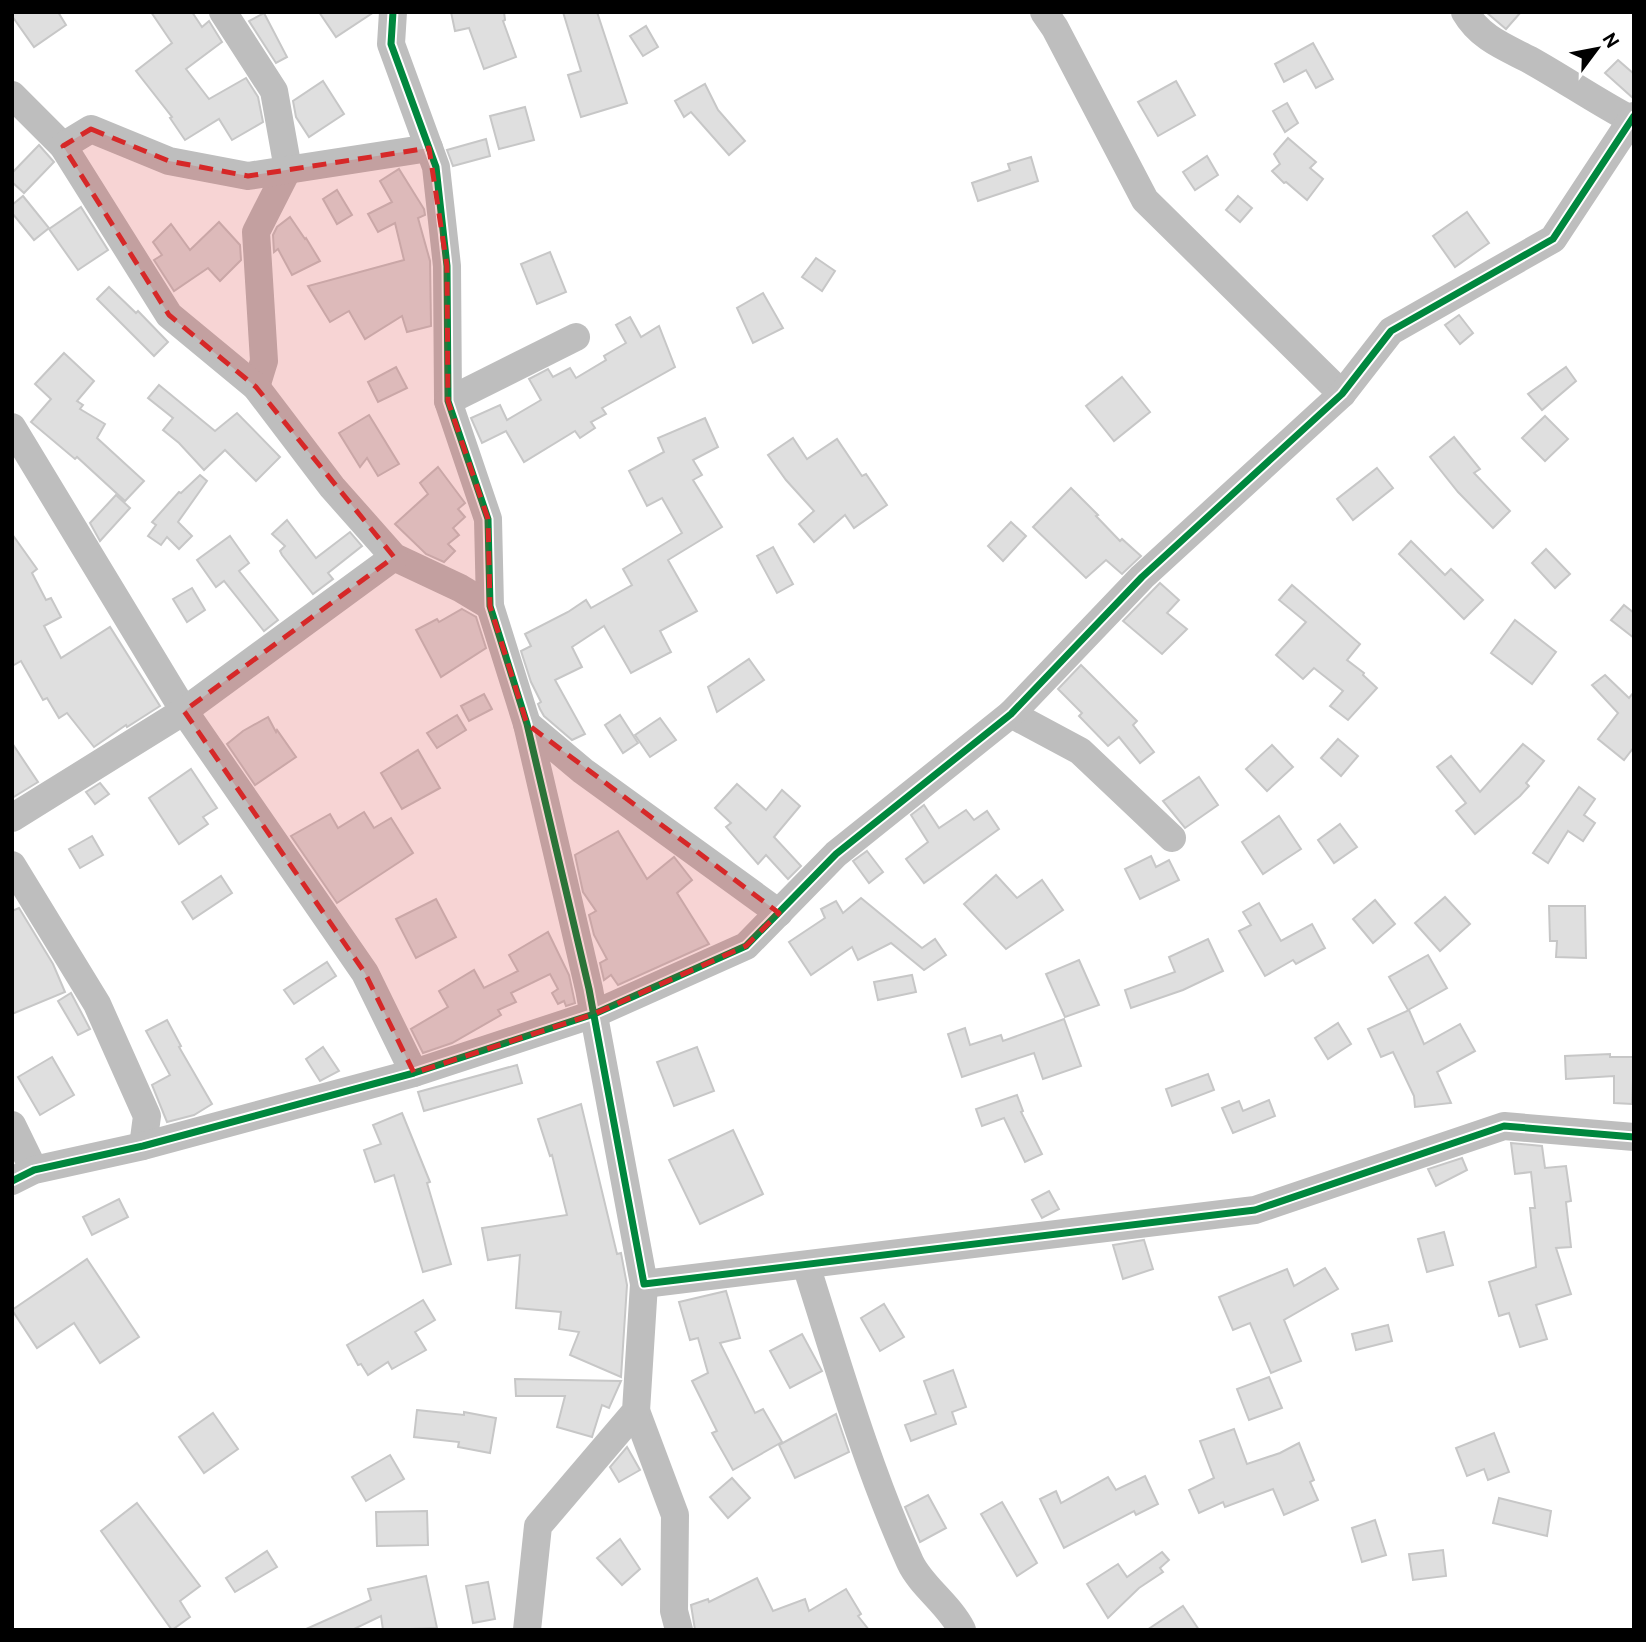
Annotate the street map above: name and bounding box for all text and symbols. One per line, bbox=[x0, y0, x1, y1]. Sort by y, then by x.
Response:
north arrow bbox=[1562, 14, 1632, 84]
text: N bbox=[1596, 29, 1624, 53]

